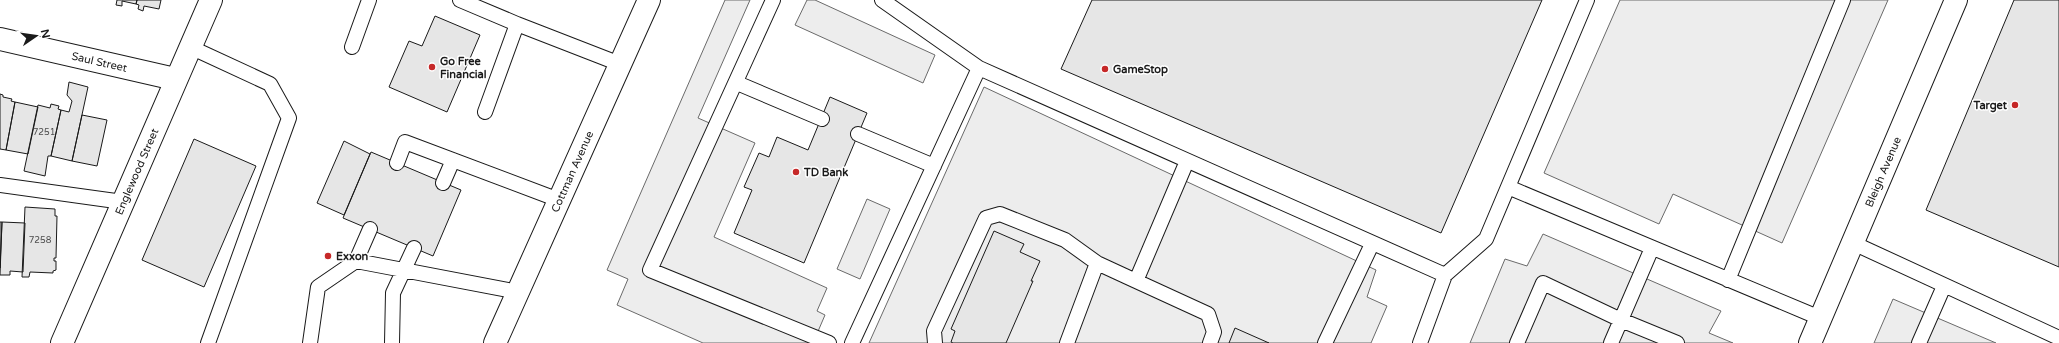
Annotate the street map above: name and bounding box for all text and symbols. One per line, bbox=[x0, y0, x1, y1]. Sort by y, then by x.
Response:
north arrow bbox=[16, 16, 56, 56]
text: N bbox=[38, 28, 53, 40]
street label: Saul Street bbox=[70, 49, 129, 74]
place label: Go Free Financial bbox=[440, 55, 487, 81]
marker: Go Free Financial bbox=[427, 62, 437, 72]
place label: GameStop bbox=[1113, 63, 1168, 77]
marker: GameStop bbox=[1100, 64, 1110, 74]
place label: Target bbox=[1973, 99, 2008, 113]
marker: Target bbox=[2010, 100, 2020, 110]
street label: Englewood Street bbox=[112, 126, 161, 217]
house number: 7251 bbox=[33, 127, 55, 138]
street label: Cottman Avenue bbox=[548, 129, 596, 214]
street label: Bleigh Avenue bbox=[1862, 135, 1904, 209]
place label: TD Bank bbox=[803, 166, 848, 179]
marker: TD Bank bbox=[791, 167, 801, 177]
house number: 7258 bbox=[29, 235, 52, 246]
place label: Exxon bbox=[336, 250, 369, 263]
marker: Exxon bbox=[323, 251, 333, 261]

